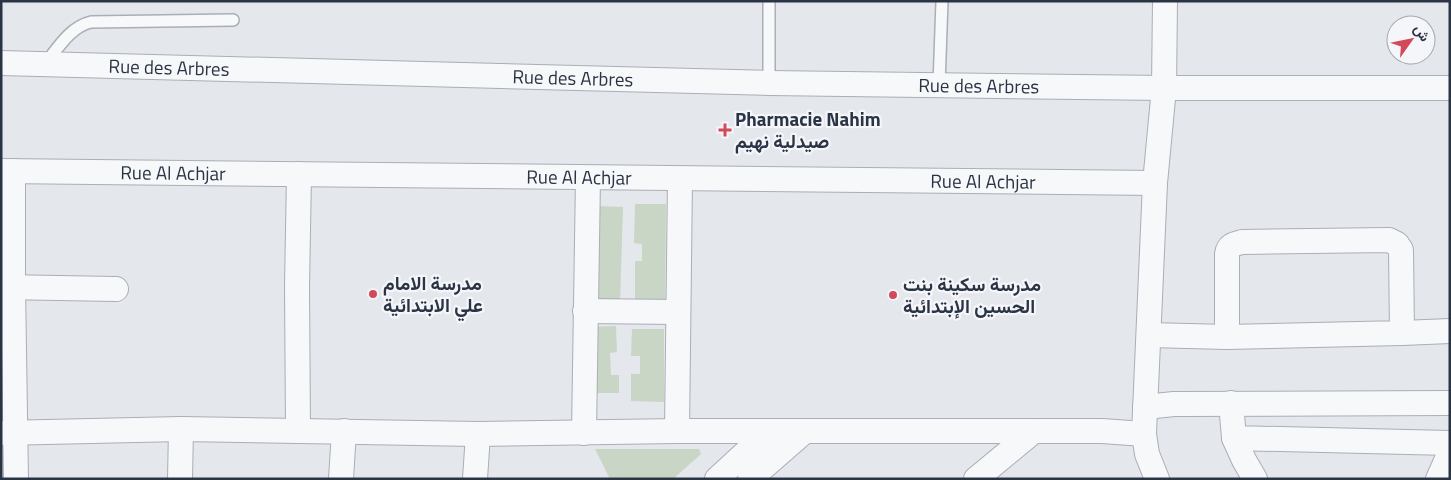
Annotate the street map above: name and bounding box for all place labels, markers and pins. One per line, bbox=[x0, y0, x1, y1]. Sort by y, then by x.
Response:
place label: Pharmacie Nahim صيدلية نهيم bbox=[735, 104, 881, 155]
marker: Pharmacie Nahim صيدلية نهيم bbox=[719, 124, 731, 136]
place label: مدرسة الامام علي الابتدائية bbox=[383, 268, 483, 322]
place label: مدرسة سكينة بنت الحسين الإبتدائية bbox=[903, 269, 1041, 320]
marker: مدرسة الامام علي الابتدائية bbox=[367, 288, 379, 300]
marker: مدرسة سكينة بنت الحسين الإبتدائية bbox=[887, 289, 899, 301]

